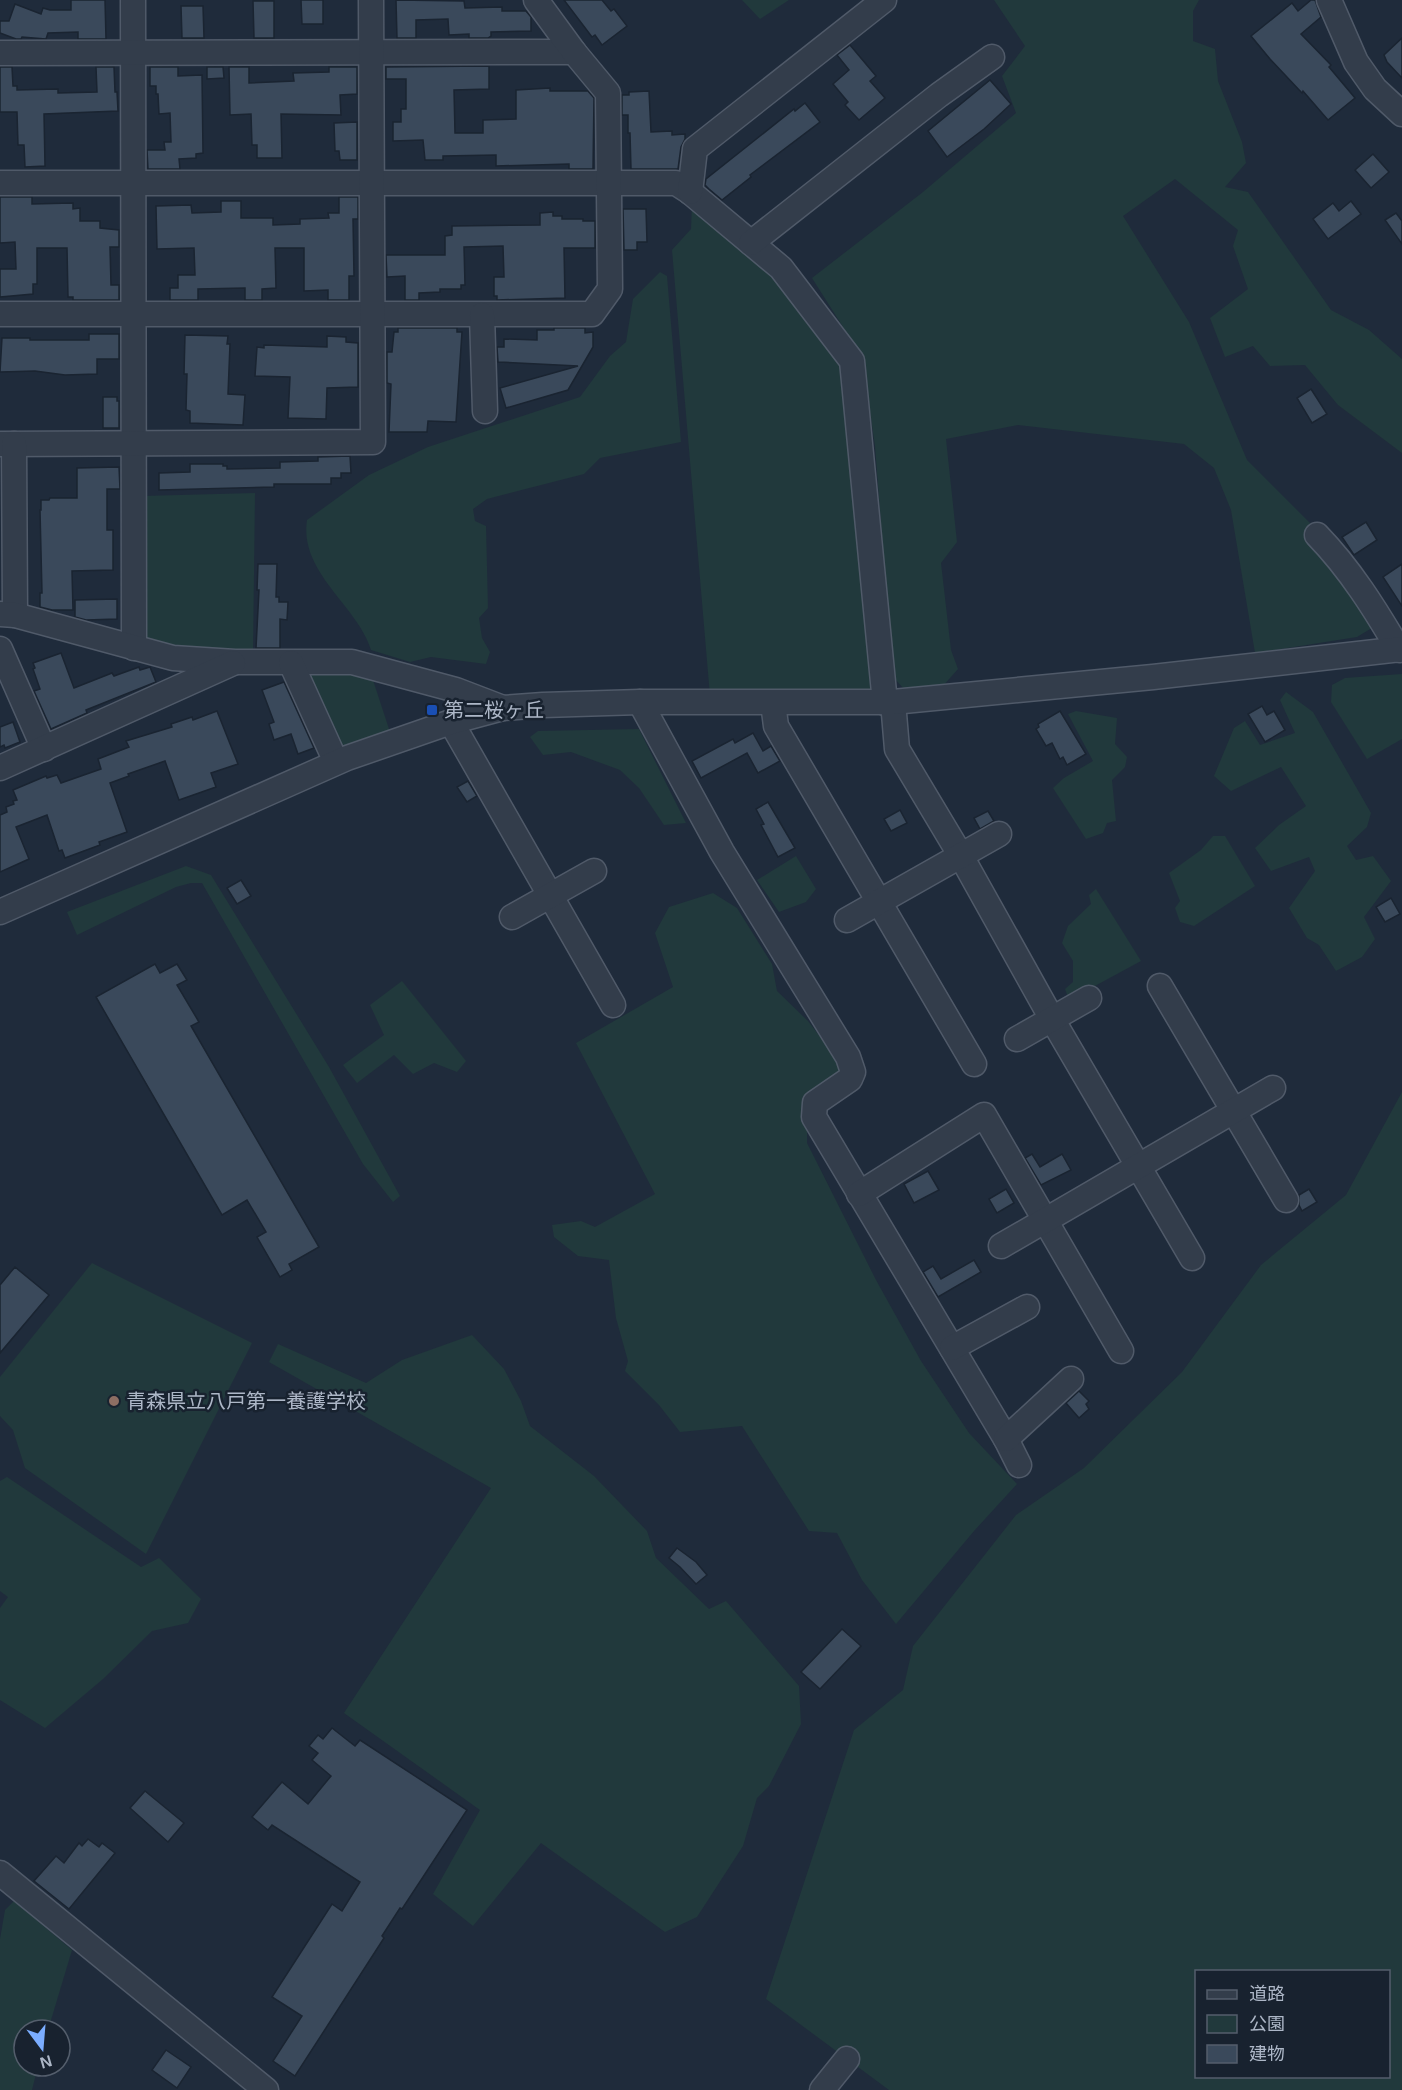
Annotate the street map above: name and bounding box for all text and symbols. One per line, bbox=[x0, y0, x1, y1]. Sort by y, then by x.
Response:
place label: 第二桜ヶ丘 bbox=[444, 699, 544, 721]
marker: 第二桜ヶ丘 bbox=[425, 703, 439, 717]
place label: 青森県立八戸第一養護学校 bbox=[126, 1390, 366, 1412]
marker: 青森県立八戸第一養護学校 bbox=[107, 1394, 121, 1408]
legend bbox=[1195, 1970, 1390, 2078]
text: 道路 bbox=[1249, 1984, 1285, 2004]
text: 公園 bbox=[1249, 2014, 1285, 2034]
north arrow bbox=[12, 2018, 72, 2078]
text: 建物 bbox=[1249, 2044, 1285, 2064]
text: N bbox=[38, 2052, 54, 2072]

